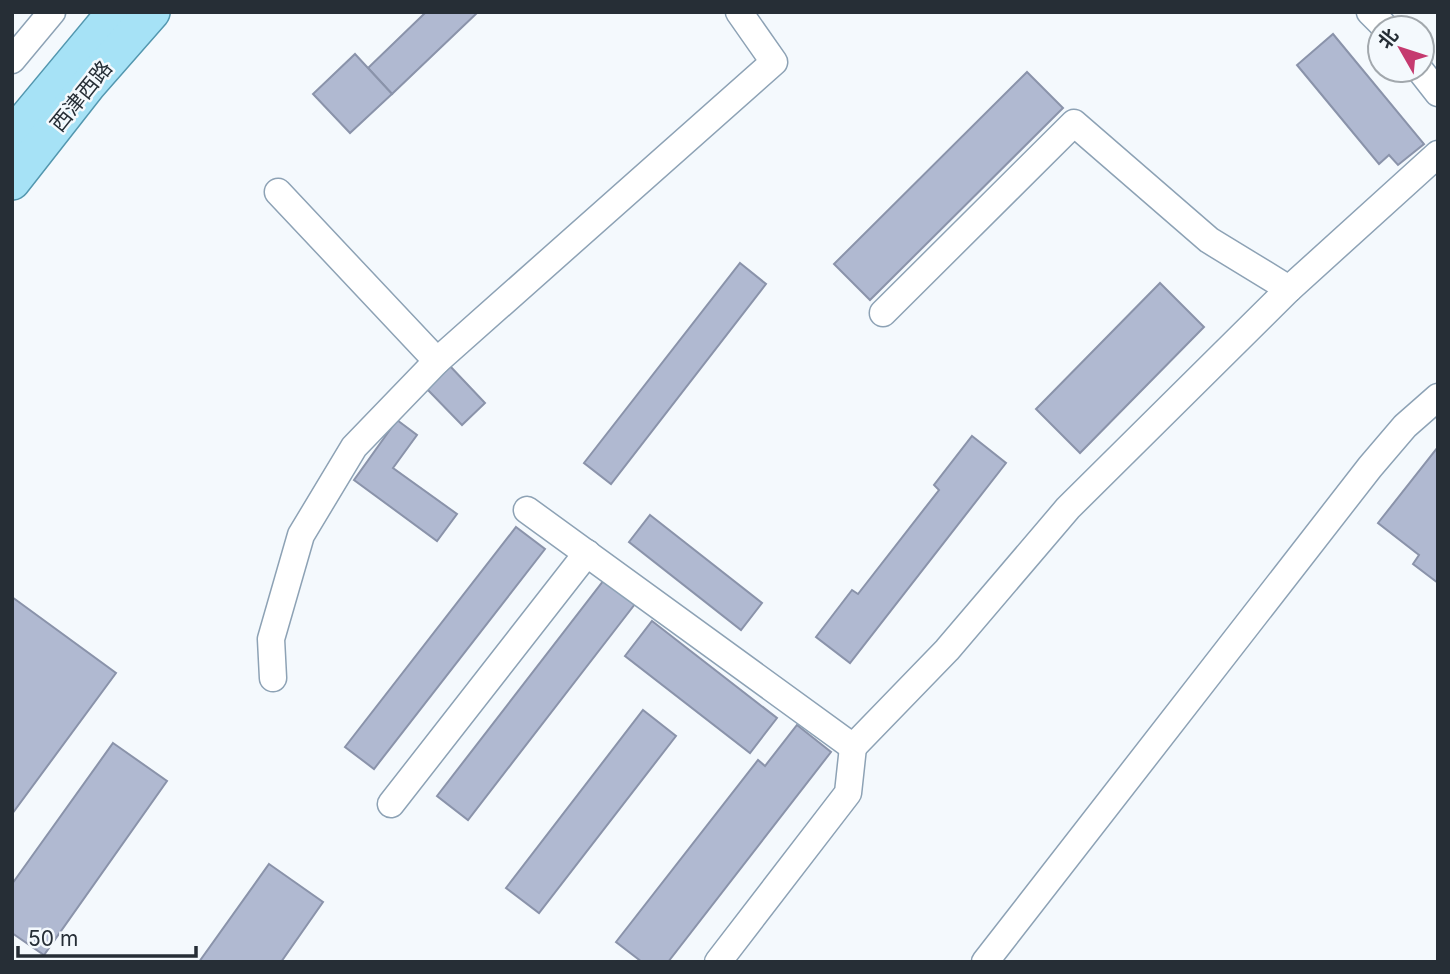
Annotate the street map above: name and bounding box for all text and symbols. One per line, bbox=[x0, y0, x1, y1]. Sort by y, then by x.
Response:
north arrow bbox=[1366, 14, 1436, 84]
text: 北 bbox=[1373, 24, 1403, 53]
street label: 西津西路 bbox=[45, 55, 117, 137]
scale bar bbox=[18, 914, 196, 958]
text: 50 m bbox=[28, 926, 78, 951]

